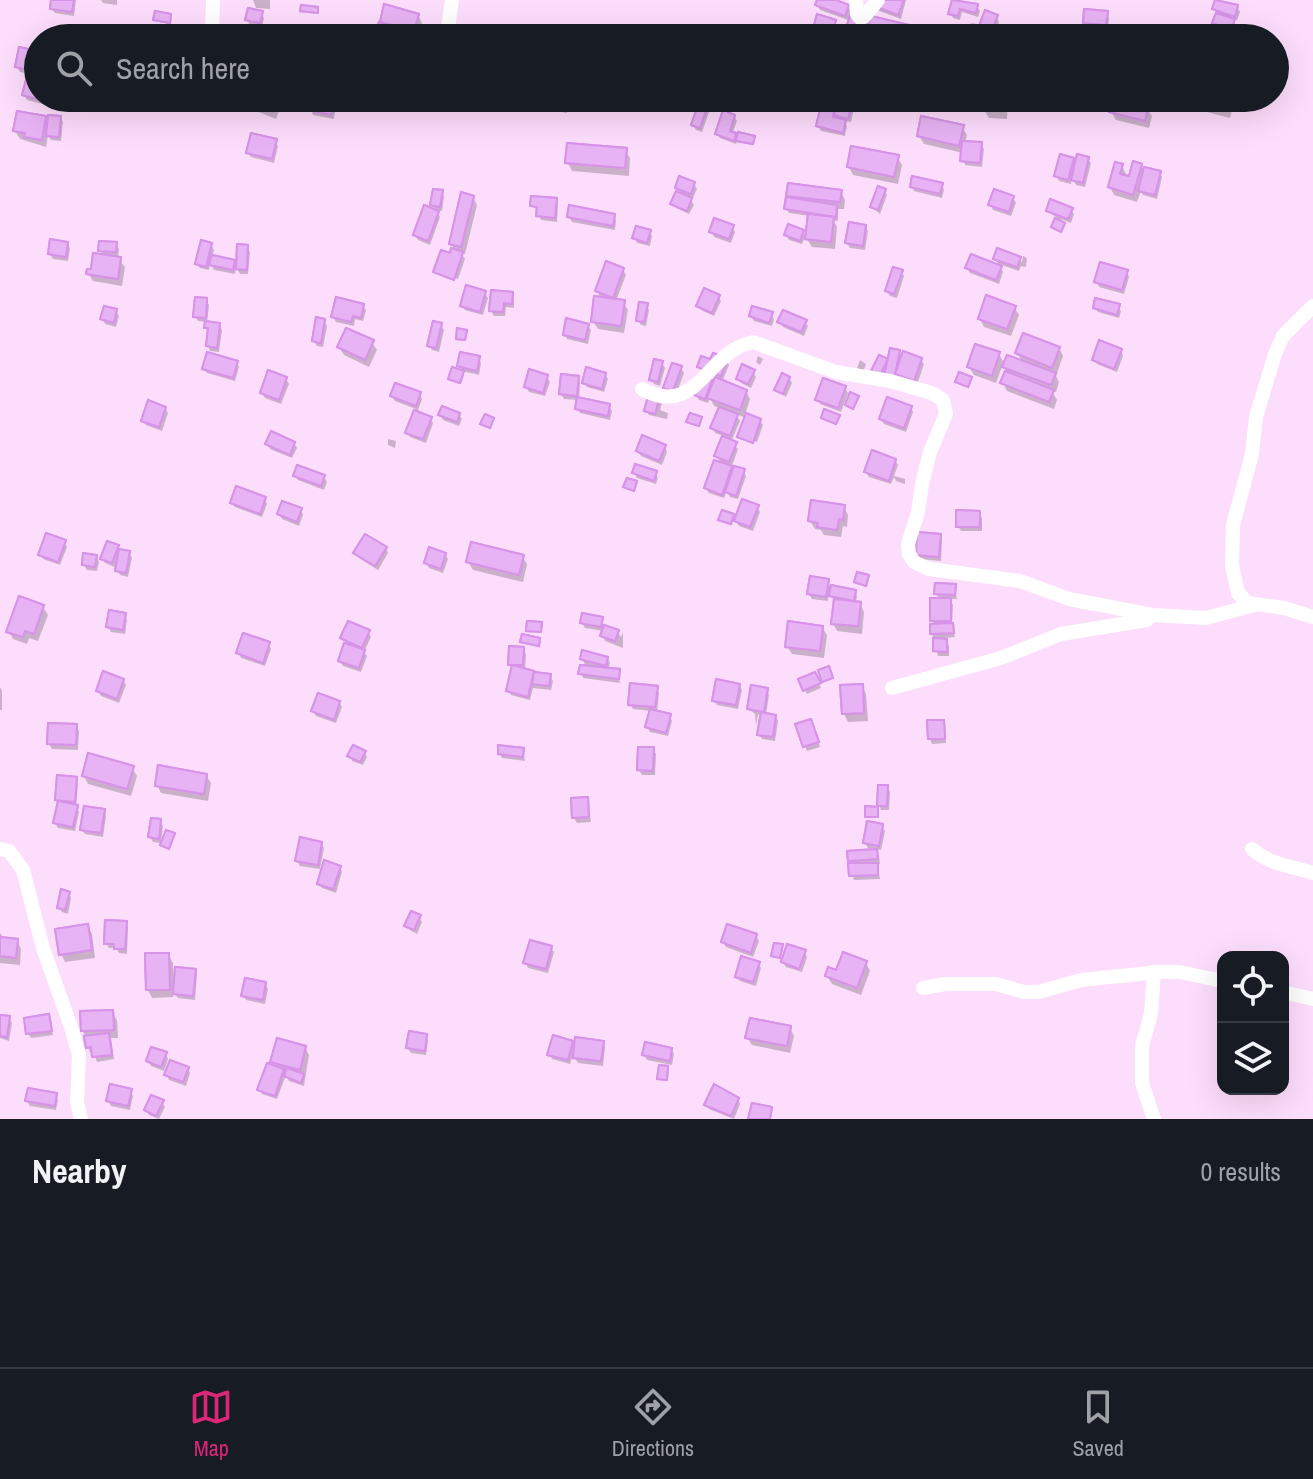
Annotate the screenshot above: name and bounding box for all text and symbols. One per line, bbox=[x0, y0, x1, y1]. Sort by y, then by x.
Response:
search box bbox=[24, 24, 1289, 112]
icon: search bbox=[52, 46, 96, 90]
text: Search here bbox=[116, 48, 250, 88]
map controls bbox=[1217, 951, 1289, 1095]
button: locate bbox=[1217, 951, 1289, 1023]
button: layers bbox=[1217, 1023, 1289, 1095]
text: Nearby bbox=[32, 1148, 127, 1194]
text: 0 results bbox=[1200, 1154, 1281, 1189]
tab: Map bbox=[189, 1385, 233, 1463]
tab: Directions bbox=[612, 1385, 694, 1463]
tab: Saved bbox=[1073, 1385, 1124, 1463]

